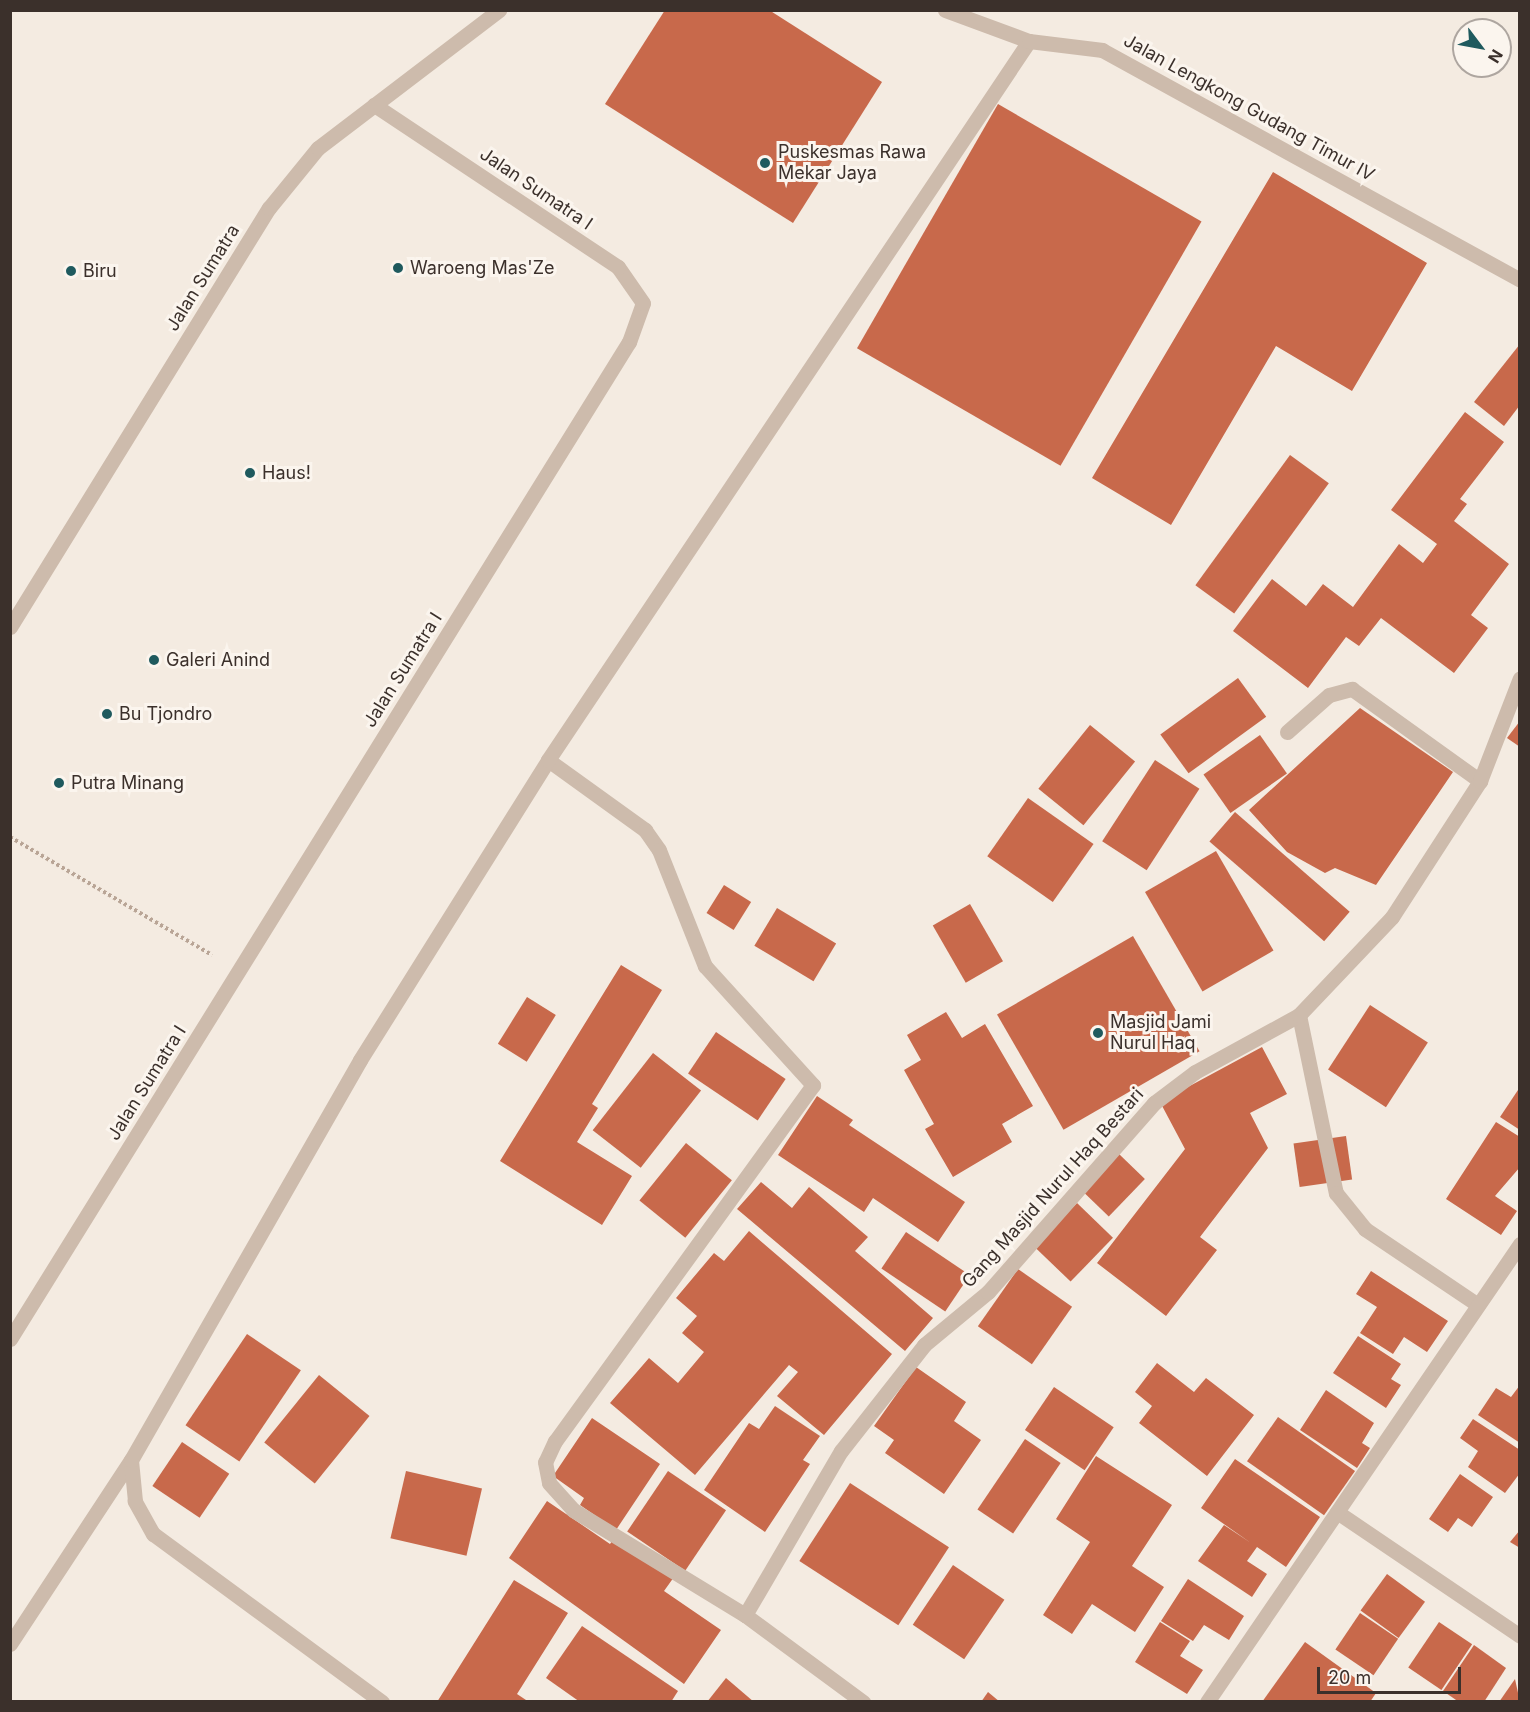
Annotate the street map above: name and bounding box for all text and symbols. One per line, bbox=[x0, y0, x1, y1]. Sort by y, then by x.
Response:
north arrow bbox=[1452, 18, 1512, 78]
street label: Jalan Lengkong Gudang Timur IV bbox=[1120, 30, 1378, 186]
text: N bbox=[1484, 46, 1507, 67]
place label: Puskesmas Rawa Mekar Jaya bbox=[778, 142, 926, 184]
street label: Jalan Sumatra I bbox=[476, 143, 596, 235]
marker: Puskesmas Rawa Mekar Jaya bbox=[756, 154, 774, 172]
street label: Jalan Sumatra bbox=[162, 221, 244, 335]
place label: Waroeng Mas'Ze bbox=[410, 257, 555, 279]
place label: Biru bbox=[83, 260, 117, 282]
marker: Waroeng Mas'Ze bbox=[391, 261, 405, 275]
marker: Biru bbox=[64, 264, 78, 278]
place label: Haus! bbox=[262, 462, 311, 484]
marker: Haus! bbox=[243, 466, 257, 480]
street label: Jalan Sumatra I bbox=[359, 609, 447, 731]
place label: Galeri Anind bbox=[166, 649, 270, 671]
marker: Galeri Anind bbox=[147, 653, 161, 667]
place label: Bu Tjondro bbox=[119, 703, 212, 725]
marker: Bu Tjondro bbox=[100, 707, 114, 721]
place label: Putra Minang bbox=[71, 772, 184, 794]
marker: Putra Minang bbox=[52, 776, 66, 790]
place label: Masjid Jami Nurul Haq bbox=[1110, 1012, 1211, 1054]
street label: Jalan Sumatra I bbox=[103, 1022, 191, 1144]
marker: Masjid Jami Nurul Haq bbox=[1091, 1026, 1105, 1040]
street label: Gang Masjid Nurul Haq Bestari bbox=[958, 1084, 1148, 1292]
scale bar bbox=[1320, 1655, 1464, 1693]
text: 20 m bbox=[1328, 1667, 1371, 1688]

